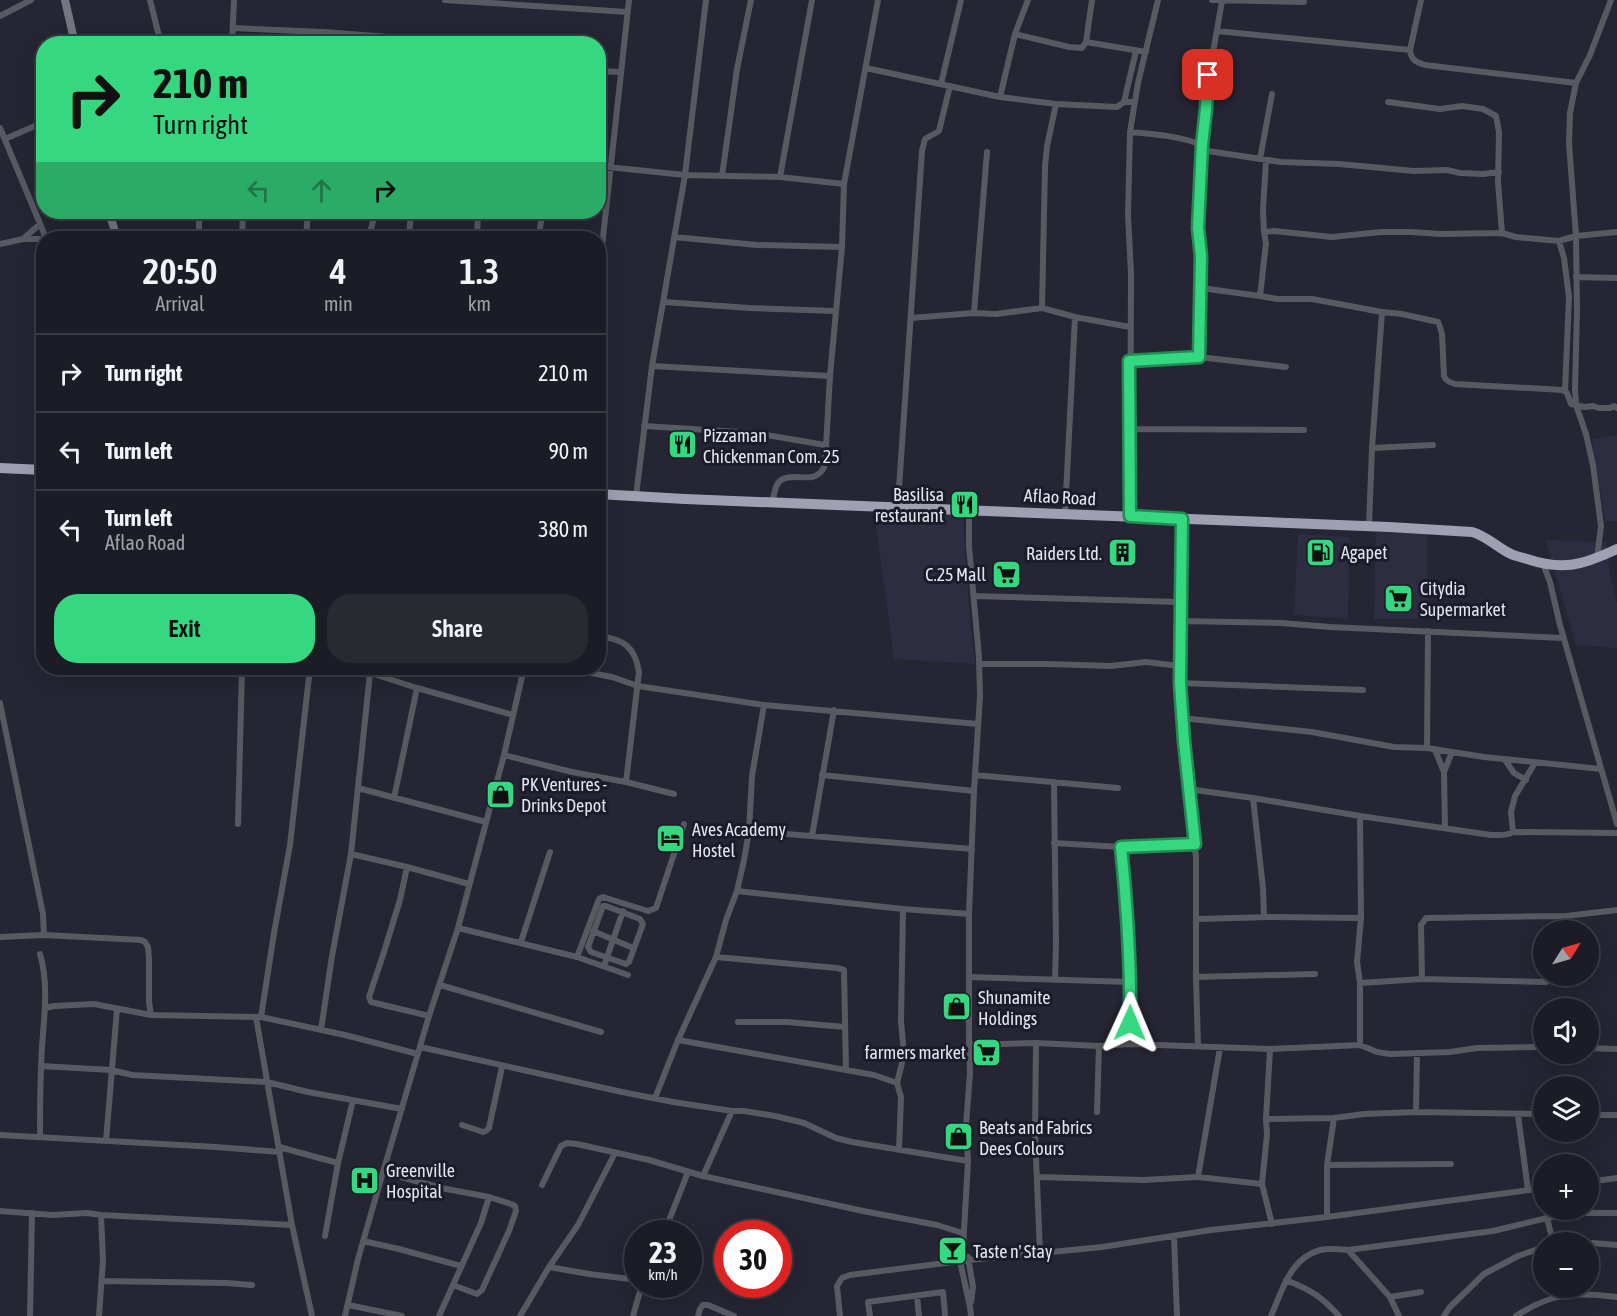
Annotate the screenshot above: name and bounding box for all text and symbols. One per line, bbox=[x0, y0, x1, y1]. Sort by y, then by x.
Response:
pin bbox=[1182, 49, 1233, 100]
icon: arrive bbox=[1191, 58, 1224, 91]
text: 210 m bbox=[153, 59, 248, 107]
icon: right bbox=[54, 60, 132, 138]
text: Turn right bbox=[153, 109, 248, 140]
icon: left bbox=[242, 174, 275, 207]
icon: ahead bbox=[305, 174, 338, 207]
icon: right bbox=[368, 174, 401, 207]
text: 20:50 bbox=[143, 250, 217, 292]
text: 4 bbox=[330, 250, 347, 292]
text: 1.3 bbox=[459, 250, 499, 292]
text: Arrival bbox=[156, 292, 204, 315]
text: min bbox=[324, 292, 353, 315]
text: km bbox=[468, 292, 491, 315]
icon: right bbox=[54, 357, 87, 390]
text: Turn right bbox=[105, 360, 182, 386]
text: 210 m bbox=[538, 360, 588, 386]
place label: Pizzaman Chickenman Com. 25 bbox=[703, 425, 840, 467]
restaurant icon: Pizzaman Chickenman Com. 25 bbox=[666, 429, 698, 461]
icon: left bbox=[54, 435, 87, 468]
text: Turn left bbox=[105, 438, 172, 464]
text: 90 m bbox=[548, 438, 588, 464]
place label: Basilisa restaurant bbox=[875, 484, 944, 526]
street label: Aflao Road bbox=[1023, 485, 1097, 509]
restaurant icon: Basilisa restaurant bbox=[949, 488, 981, 520]
text: Turn left bbox=[105, 505, 172, 531]
icon: left bbox=[54, 513, 87, 546]
text: 380 m bbox=[538, 516, 588, 542]
text: Aflao Road bbox=[105, 531, 185, 554]
fuel station icon: Agapet bbox=[1304, 536, 1336, 568]
building icon: Raiders Ltd. bbox=[1107, 537, 1139, 569]
place label: Agapet bbox=[1341, 542, 1387, 563]
place label: Raiders Ltd. bbox=[1026, 543, 1102, 564]
supermarket icon: C.25 Mall bbox=[991, 558, 1023, 590]
place label: C.25 Mall bbox=[925, 564, 986, 585]
place label: Citydia Supermarket bbox=[1420, 578, 1506, 620]
supermarket icon: Citydia Supermarket bbox=[1383, 582, 1415, 614]
button: Exit bbox=[54, 594, 315, 663]
button: Share bbox=[327, 594, 588, 663]
place label: PK Ventures - Drinks Depot bbox=[521, 774, 607, 816]
shop icon: PK Ventures - Drinks Depot bbox=[484, 778, 516, 810]
place label: Aves Academy Hostel bbox=[692, 819, 786, 861]
hotel icon: Aves Academy Hostel bbox=[655, 823, 687, 855]
north arrow bbox=[1533, 920, 1599, 986]
map controls bbox=[1533, 920, 1599, 1298]
place label: Shunamite Holdings bbox=[978, 987, 1050, 1029]
shop icon: Shunamite Holdings bbox=[941, 991, 973, 1023]
position arrow bbox=[1098, 991, 1162, 1055]
button: sound bbox=[1533, 998, 1599, 1064]
supermarket icon: farmers market bbox=[971, 1036, 1003, 1068]
place label: farmers market bbox=[865, 1042, 966, 1063]
button: layers bbox=[1533, 1076, 1599, 1142]
place label: Beats and Fabrics Dees Colours bbox=[979, 1117, 1092, 1159]
shop icon: Beats and Fabrics Dees Colours bbox=[942, 1121, 974, 1153]
button: + bbox=[1533, 1154, 1599, 1220]
place label: Greenville Hospital bbox=[386, 1160, 455, 1202]
hospital icon: Greenville Hospital bbox=[349, 1164, 381, 1196]
speed limit sign: 30 bbox=[714, 1220, 792, 1298]
button: − bbox=[1533, 1232, 1599, 1298]
text: 23 bbox=[649, 1235, 677, 1269]
bar icon: Taste n' Stay bbox=[936, 1235, 968, 1267]
place label: Taste n' Stay bbox=[973, 1241, 1052, 1262]
text: km/h bbox=[648, 1266, 678, 1283]

